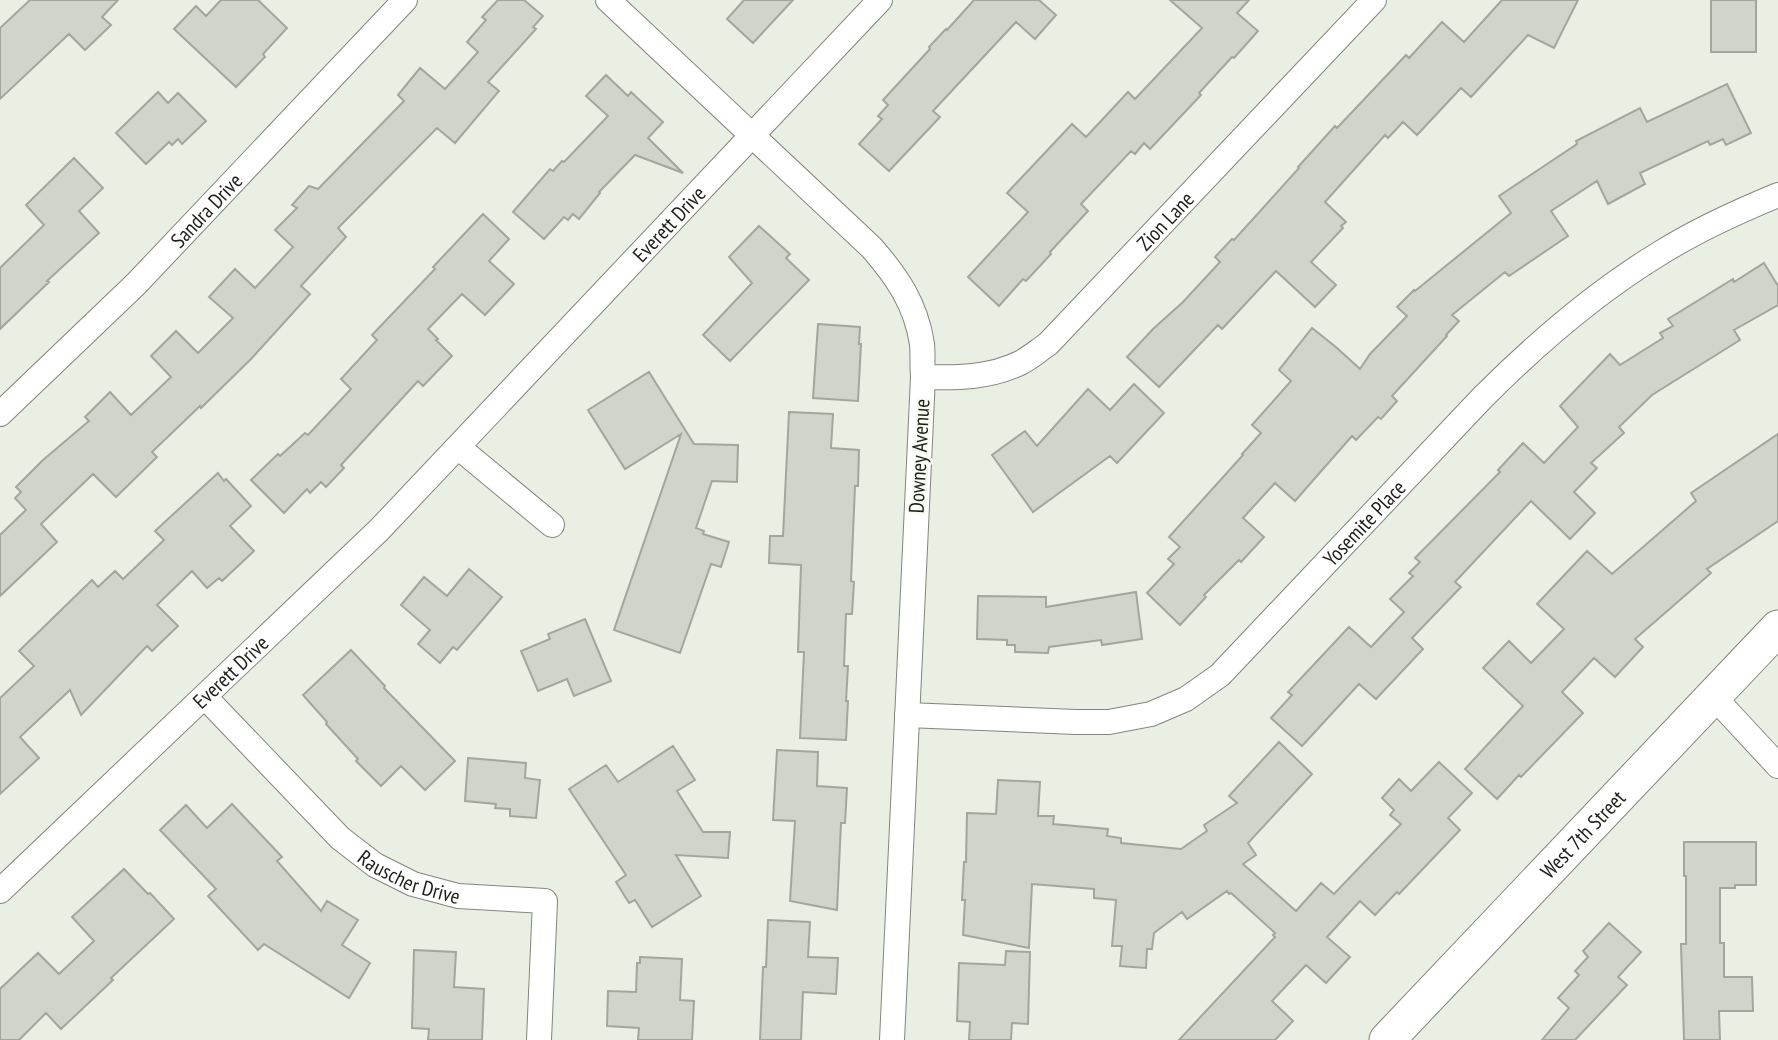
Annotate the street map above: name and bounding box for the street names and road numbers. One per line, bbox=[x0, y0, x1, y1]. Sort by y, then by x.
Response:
street label: Sandra Drive bbox=[164, 167, 248, 253]
street label: Everett Drive bbox=[626, 180, 711, 267]
street label: Zion Lane bbox=[1131, 185, 1199, 256]
street label: Downey Avenue bbox=[903, 398, 935, 514]
street label: Yosemite Place bbox=[1317, 474, 1411, 572]
street label: Everett Drive bbox=[187, 629, 274, 714]
street label: West 7th Street bbox=[1534, 784, 1631, 884]
street label: Rauscher Drive bbox=[353, 843, 463, 910]

